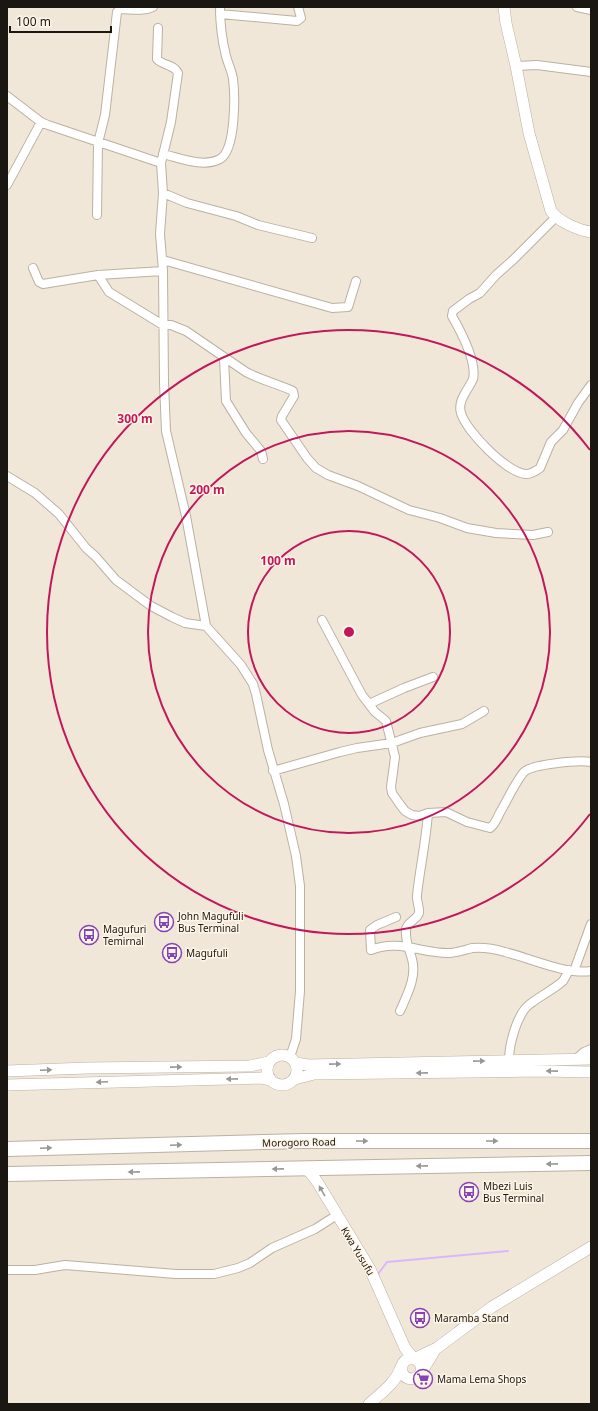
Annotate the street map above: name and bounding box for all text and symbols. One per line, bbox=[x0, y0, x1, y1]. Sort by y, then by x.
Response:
scale bar bbox=[10, 8, 111, 34]
text: 100 m bbox=[16, 13, 51, 30]
text: 300 m bbox=[117, 410, 153, 427]
text: 200 m bbox=[189, 481, 225, 498]
text: 100 m bbox=[260, 552, 296, 569]
centre of rings bbox=[342, 625, 356, 639]
place label: John Magufuli Bus Terminal bbox=[177, 909, 244, 935]
bus stop icon: John Magufuli Bus Terminal bbox=[153, 911, 175, 933]
place label: Magufuri Temirnal bbox=[103, 922, 146, 948]
bus stop icon: Magufuri Temirnal bbox=[78, 924, 100, 946]
bus stop icon: Magufuli bbox=[161, 942, 183, 964]
place label: Magufuli bbox=[186, 946, 228, 960]
one-way arrow bbox=[473, 1058, 486, 1064]
one-way arrow bbox=[329, 1061, 341, 1068]
one-way arrow bbox=[170, 1064, 183, 1070]
one-way arrow bbox=[40, 1067, 53, 1073]
one-way arrow bbox=[545, 1068, 558, 1074]
one-way arrow bbox=[415, 1070, 428, 1076]
one-way arrow bbox=[225, 1076, 238, 1082]
one-way arrow bbox=[96, 1079, 108, 1086]
street label: Morogoro Road bbox=[262, 1134, 336, 1150]
one-way arrow bbox=[356, 1138, 369, 1144]
one-way arrow bbox=[486, 1138, 499, 1144]
one-way arrow bbox=[170, 1141, 182, 1148]
one-way arrow bbox=[40, 1145, 52, 1152]
one-way arrow bbox=[545, 1161, 558, 1167]
one-way arrow bbox=[416, 1163, 428, 1170]
one-way arrow bbox=[271, 1166, 284, 1172]
one-way arrow bbox=[128, 1168, 140, 1175]
place label: Mbezi Luis Bus Terminal bbox=[483, 1179, 544, 1205]
bus stop icon: Mbezi Luis Bus Terminal bbox=[458, 1181, 480, 1203]
one-way arrow bbox=[319, 1185, 326, 1197]
street label: Kwa Yusufu bbox=[338, 1224, 378, 1278]
bus stop icon: Maramba Stand bbox=[409, 1307, 431, 1329]
place label: Maramba Stand bbox=[434, 1311, 509, 1325]
supermarket icon: Mama Lema Shops bbox=[412, 1368, 434, 1390]
place label: Mama Lema Shops bbox=[437, 1372, 527, 1386]

